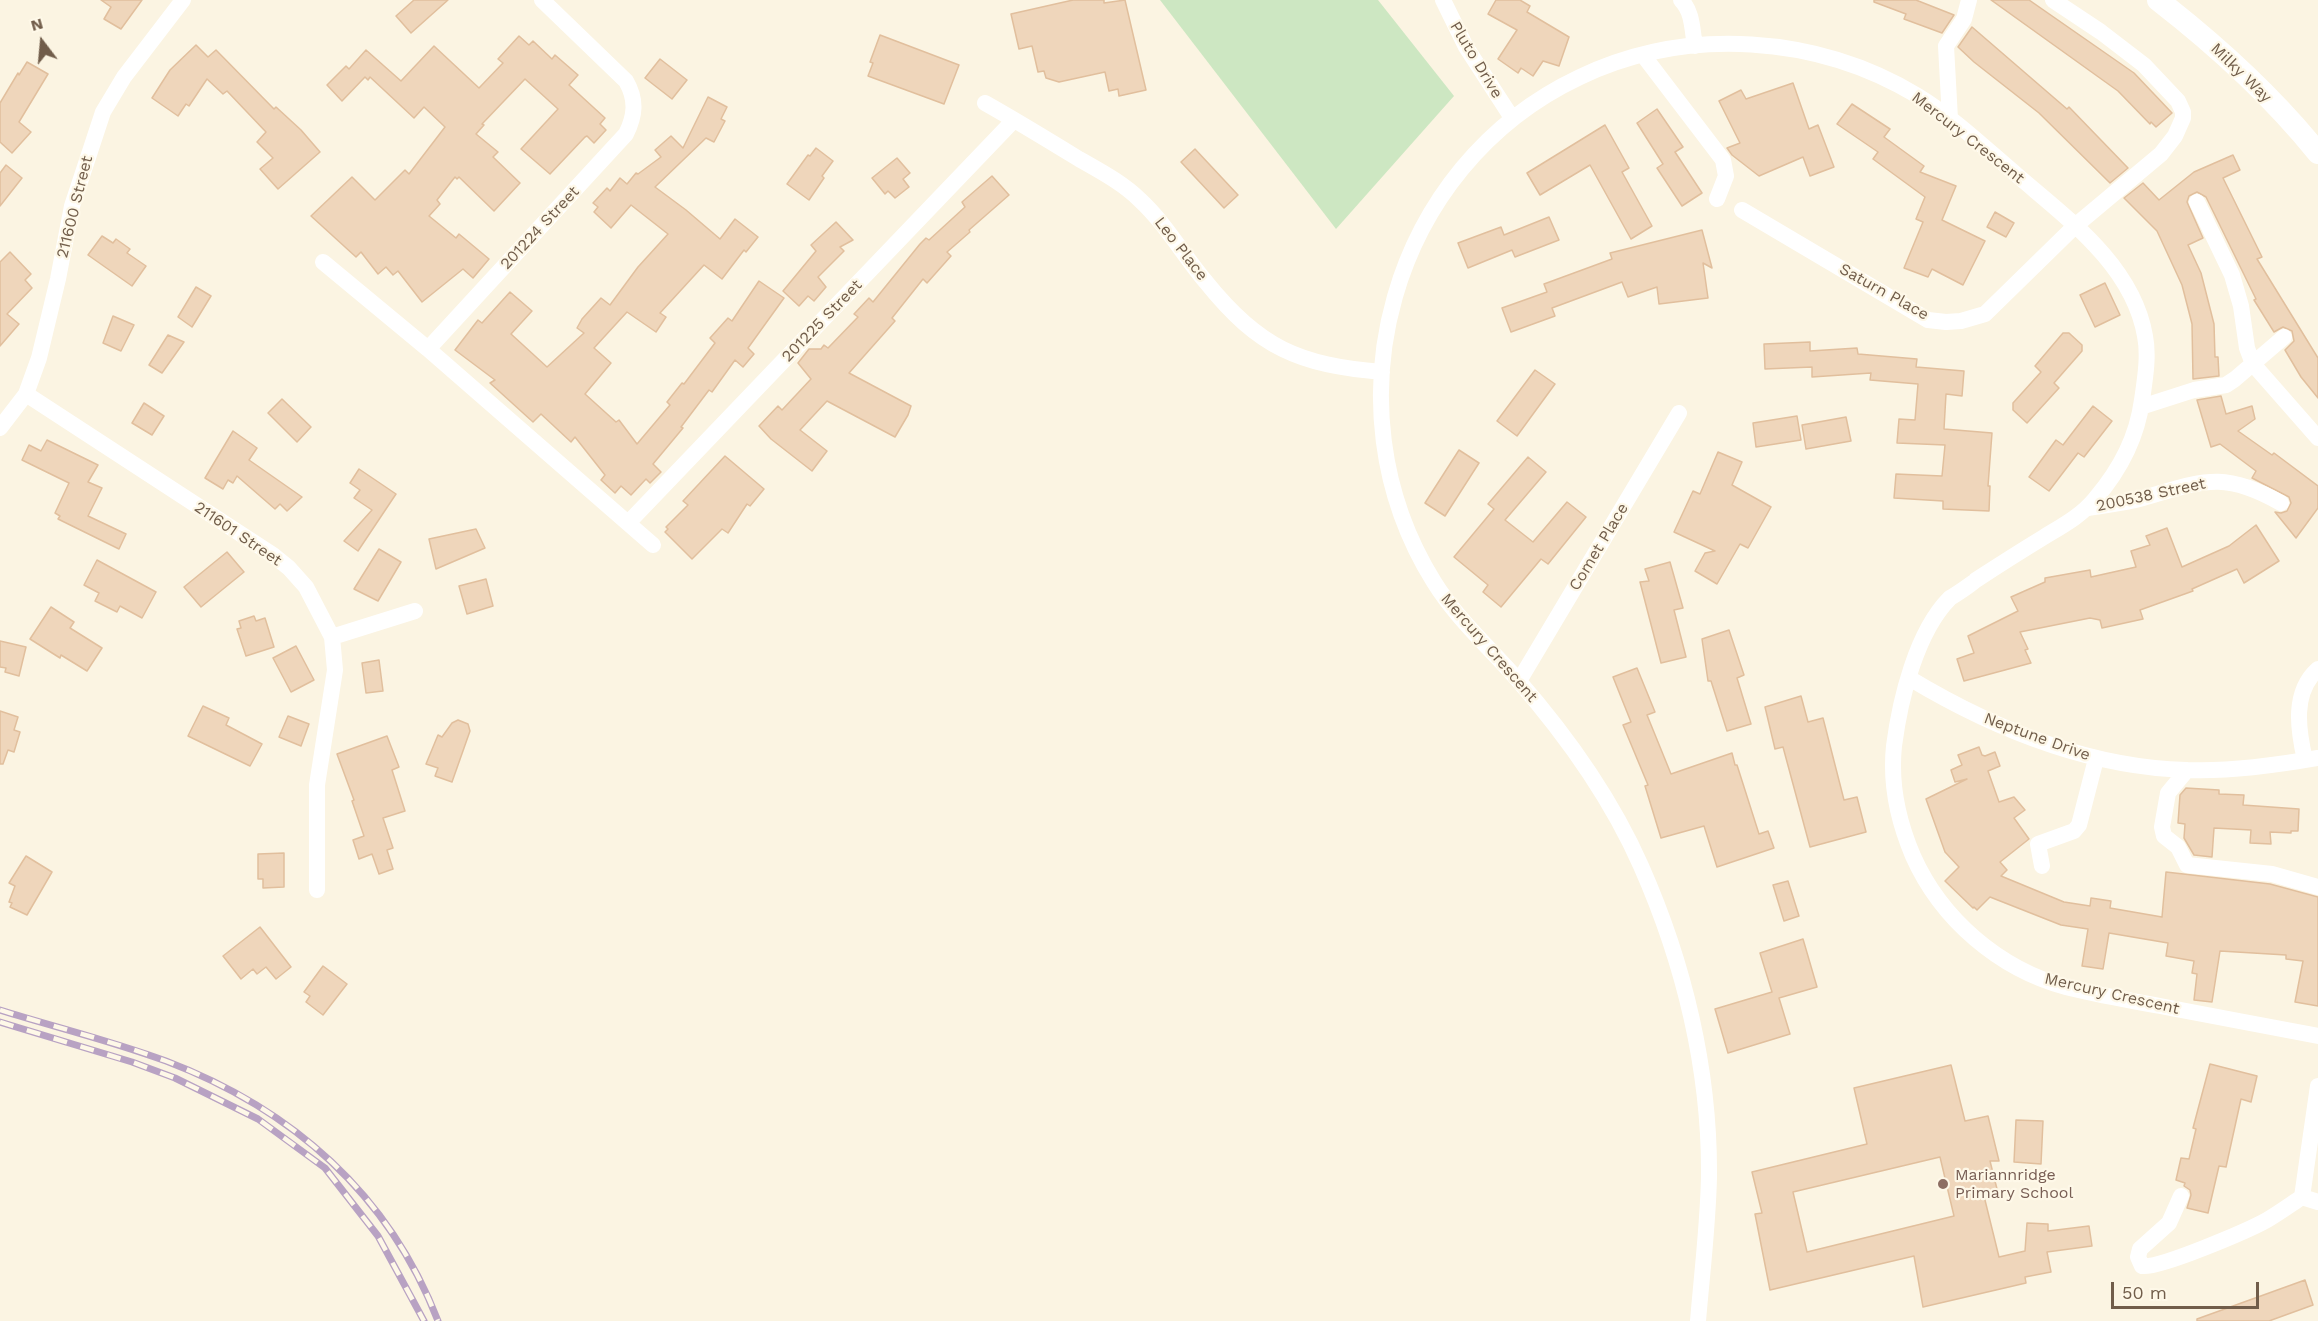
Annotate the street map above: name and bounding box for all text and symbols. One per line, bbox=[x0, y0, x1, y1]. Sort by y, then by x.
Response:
north arrow bbox=[12, 12, 72, 72]
text: N bbox=[29, 13, 45, 35]
street label: Pluto Drive bbox=[1446, 18, 1506, 102]
street label: Milky Way bbox=[2207, 39, 2275, 107]
street label: Mercury Crescent bbox=[1908, 88, 2028, 188]
street label: 211600 Street bbox=[53, 154, 97, 260]
street label: 201224 Street bbox=[496, 182, 584, 274]
street label: Leo Place bbox=[1150, 213, 1212, 285]
street label: Saturn Place bbox=[1836, 260, 1932, 324]
street label: 201225 Street bbox=[778, 276, 866, 366]
street label: 200538 Street bbox=[2095, 474, 2207, 516]
street label: 211601 Street bbox=[191, 498, 285, 570]
street label: Comet Place bbox=[1565, 500, 1633, 594]
street label: Mercury Crescent bbox=[1437, 590, 1541, 706]
street label: Neptune Drive bbox=[1981, 709, 2093, 765]
street label: Mercury Crescent bbox=[2043, 969, 2181, 1019]
place label: Mariannridge Primary School bbox=[1955, 1165, 2073, 1203]
marker: Mariannridge Primary School bbox=[1936, 1177, 1950, 1191]
scale bar bbox=[2114, 1270, 2262, 1308]
text: 50 m bbox=[2122, 1282, 2167, 1303]

